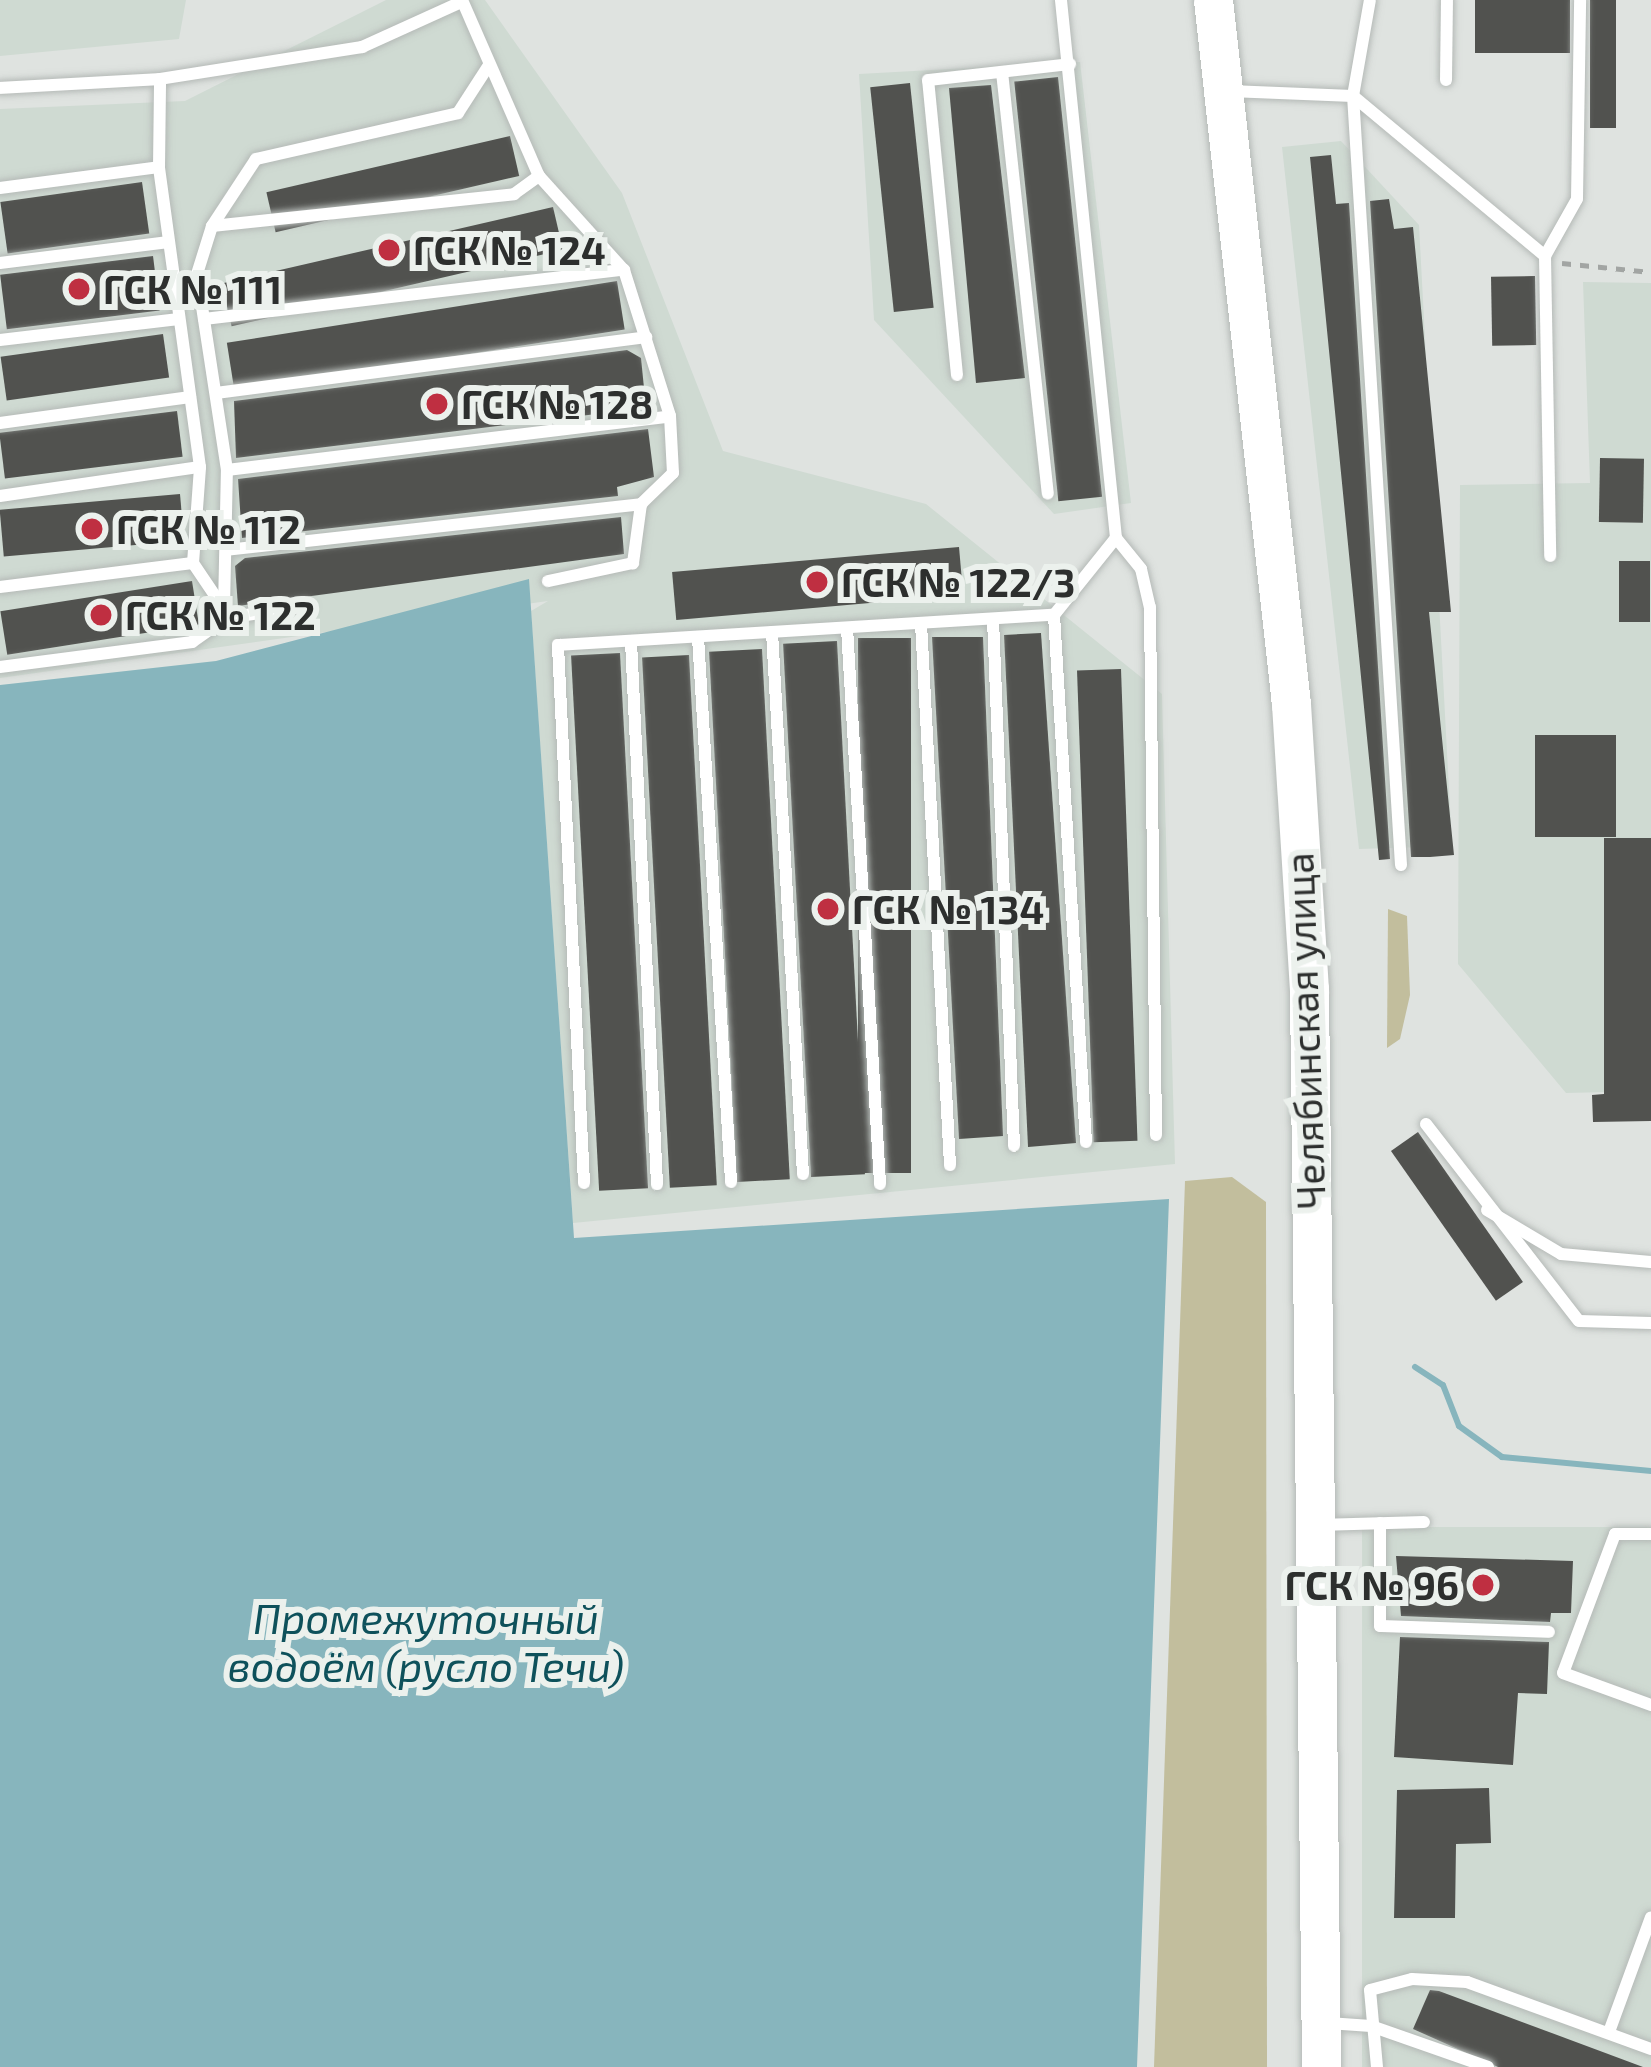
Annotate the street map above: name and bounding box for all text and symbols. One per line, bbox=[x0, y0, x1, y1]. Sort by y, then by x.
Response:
place label: ГСК № 124 bbox=[413, 227, 606, 273]
marker: ГСК № 124 bbox=[376, 237, 402, 263]
place label: ГСК № 111 bbox=[103, 266, 282, 312]
marker: ГСК № 111 bbox=[66, 276, 92, 302]
place label: ГСК № 128 bbox=[461, 381, 653, 427]
marker: ГСК № 128 bbox=[424, 391, 450, 417]
place label: ГСК № 112 bbox=[116, 506, 301, 552]
marker: ГСК № 112 bbox=[79, 516, 105, 542]
place label: ГСК № 122/3 bbox=[841, 559, 1075, 605]
marker: ГСК № 122/3 bbox=[804, 569, 830, 595]
place label: ГСК № 122 bbox=[125, 592, 316, 638]
marker: ГСК № 122 bbox=[88, 602, 114, 628]
street label: Челябинская улица bbox=[1275, 852, 1335, 1210]
place label: ГСК № 134 bbox=[852, 886, 1044, 932]
marker: ГСК № 134 bbox=[815, 896, 841, 922]
place label: ГСК № 96 bbox=[1284, 1562, 1459, 1608]
marker: ГСК № 96 bbox=[1470, 1572, 1496, 1598]
water label: Промежуточный водоём (русло Течи) bbox=[228, 1592, 624, 1690]

